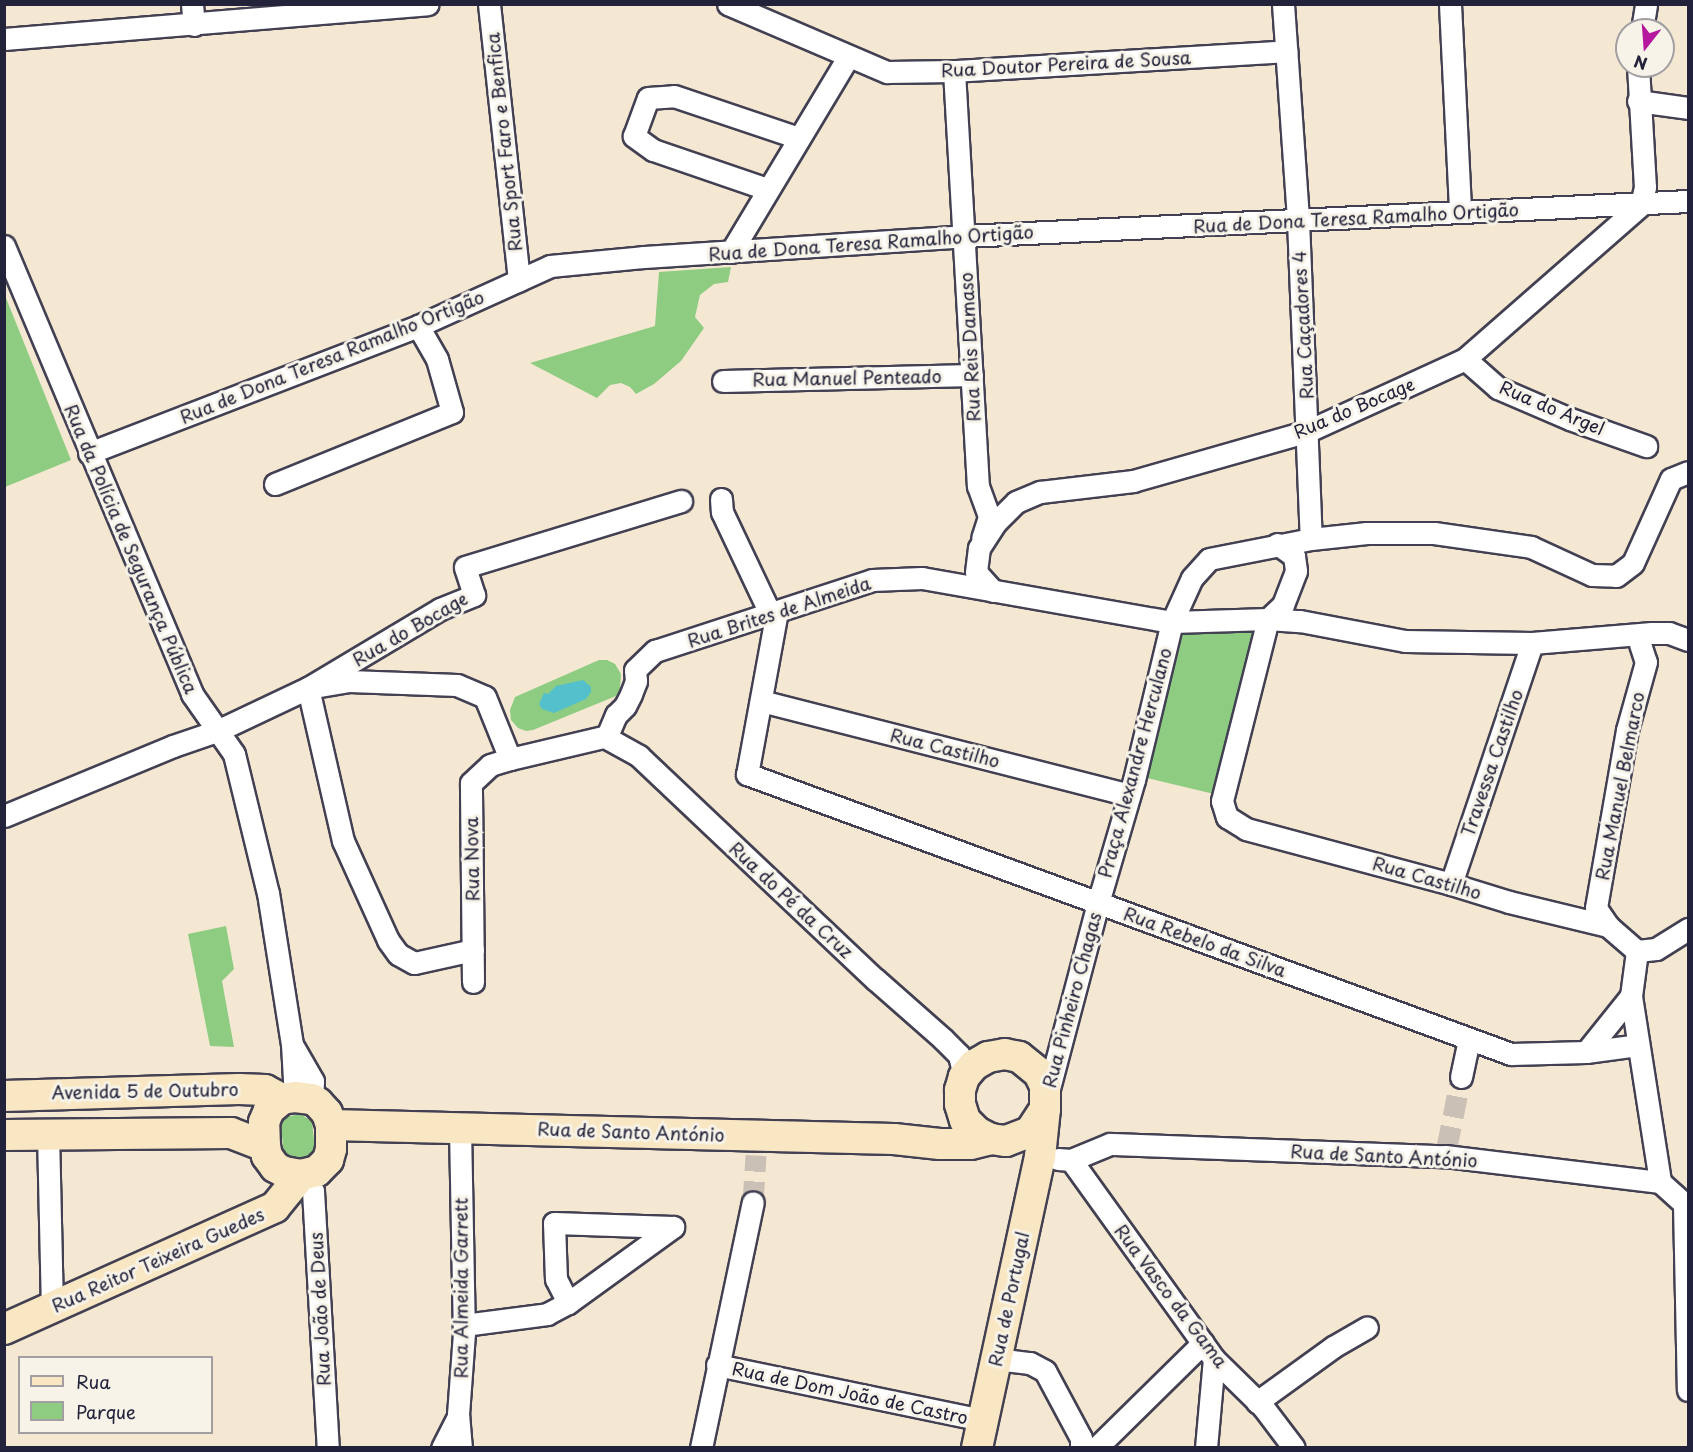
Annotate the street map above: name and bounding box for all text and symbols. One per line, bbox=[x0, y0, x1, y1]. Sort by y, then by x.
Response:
north arrow bbox=[1615, 18, 1675, 78]
street label: Rua Sport Faro e Benfica bbox=[482, 32, 526, 252]
street label: Rua Doutor Pereira de Sousa bbox=[940, 47, 1192, 81]
text: N bbox=[1631, 50, 1650, 77]
street label: Rua de Dona Teresa Ramalho Ortigão bbox=[1190, 199, 1522, 237]
street label: Rua de Dona Teresa Ramalho Ortigão bbox=[705, 221, 1037, 265]
street label: Rua Caçadores 4 bbox=[1288, 250, 1318, 400]
street label: Rua Reis Damaso bbox=[955, 270, 985, 424]
street label: Rua de Dona Teresa Ramalho Ortigão bbox=[175, 285, 489, 429]
street label: Rua Manuel Penteado bbox=[752, 366, 942, 390]
street label: Rua do Bocage bbox=[1290, 373, 1418, 443]
street label: Rua do Argel bbox=[1496, 376, 1608, 440]
street label: Rua da Polícia de Segurança Pública bbox=[59, 399, 203, 699]
street label: Rua Brites de Almeida bbox=[683, 572, 875, 652]
street label: Rua do Bocage bbox=[348, 587, 472, 671]
street label: Praça Alexandre Herculano bbox=[1094, 646, 1176, 880]
street label: Travessa Castilho bbox=[1457, 687, 1527, 839]
street label: Rua Manuel Belmarco bbox=[1591, 689, 1649, 883]
street label: Rua Castilho bbox=[888, 724, 1002, 772]
street label: Rua Nova bbox=[460, 816, 484, 902]
street label: Rua do Pé da Cruz bbox=[725, 838, 857, 962]
street label: Rua Castilho bbox=[1370, 852, 1484, 904]
street label: Rua Rebelo da Silva bbox=[1121, 903, 1289, 981]
street label: Rua Pinheiro Chagas bbox=[1038, 910, 1106, 1090]
street label: Avenida 5 de Outubro bbox=[51, 1079, 239, 1103]
street label: Rua de Santo António bbox=[535, 1118, 727, 1146]
street label: Rua de Santo António bbox=[1288, 1140, 1480, 1172]
street label: Rua Almeida Garrett bbox=[450, 1197, 472, 1379]
street label: Rua Reitor Teixeira Guedes bbox=[47, 1203, 269, 1317]
street label: Rua Vasco da Gama bbox=[1110, 1219, 1232, 1373]
street label: Rua de Portugal bbox=[984, 1229, 1034, 1369]
street label: Rua João de Deus bbox=[305, 1231, 335, 1387]
legend bbox=[18, 1356, 213, 1434]
street label: Rua de Dom João de Castro bbox=[728, 1357, 972, 1429]
text: Rua bbox=[76, 1368, 111, 1395]
text: Parque bbox=[76, 1398, 136, 1425]

